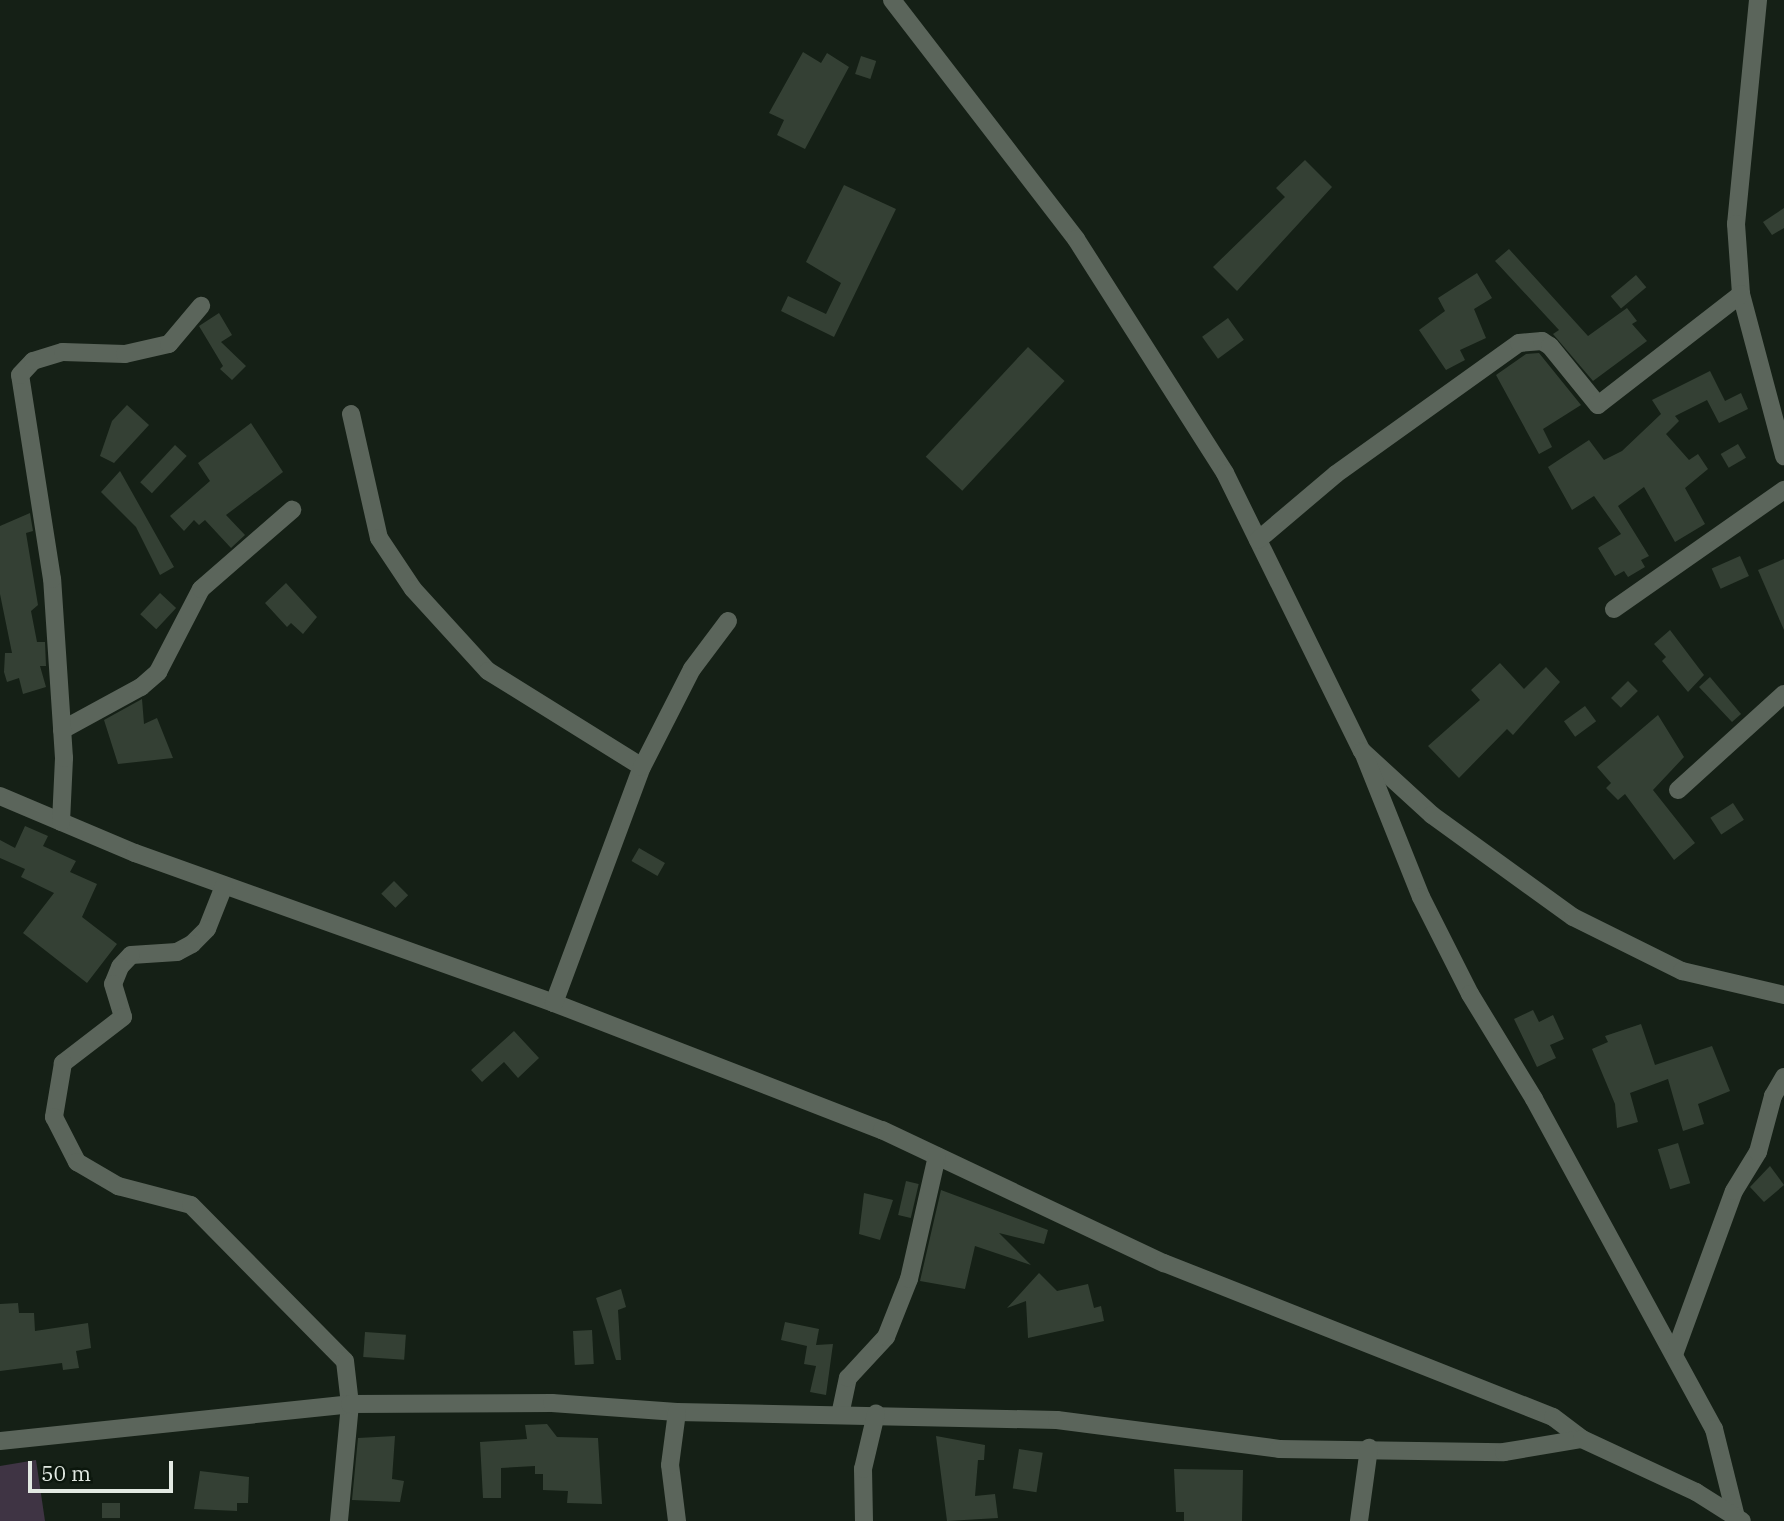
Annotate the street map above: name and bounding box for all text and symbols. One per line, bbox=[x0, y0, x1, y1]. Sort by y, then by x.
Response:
scale bar bbox=[32, 1448, 177, 1492]
text: 50 m bbox=[41, 1459, 91, 1487]

